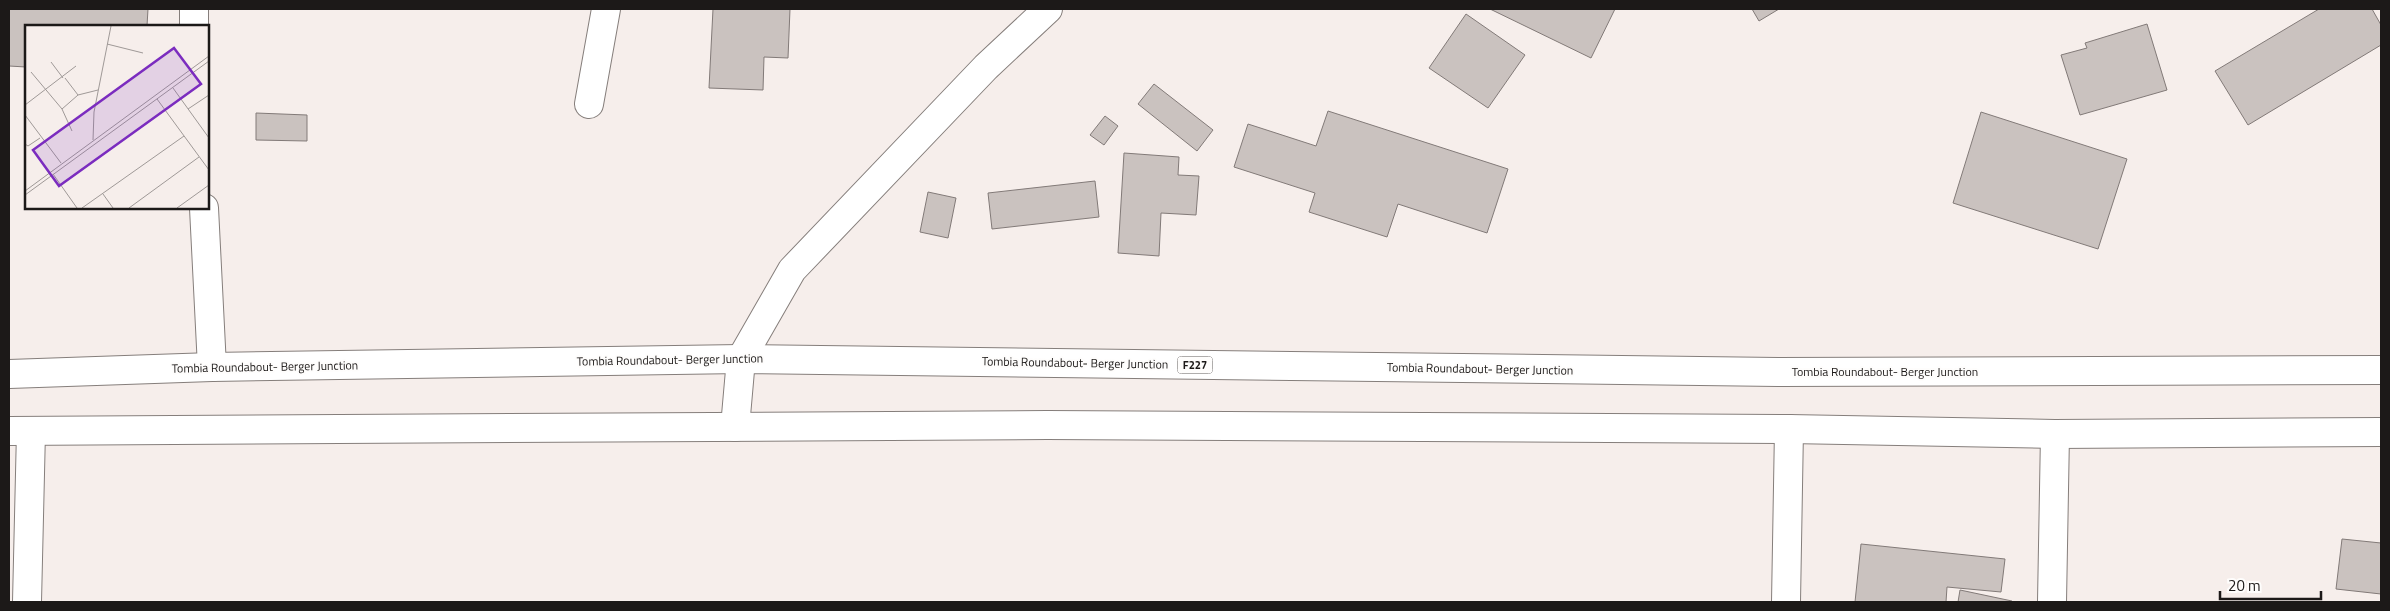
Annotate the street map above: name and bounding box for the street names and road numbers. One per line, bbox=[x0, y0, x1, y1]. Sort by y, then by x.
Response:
street label: Tombia Roundabout- Berger Junction bbox=[577, 348, 763, 371]
street label: Tombia Roundabout- Berger Junction bbox=[982, 351, 1168, 374]
street label: Tombia Roundabout- Berger Junction bbox=[172, 355, 358, 378]
road number: F227 bbox=[1178, 356, 1212, 374]
street label: Tombia Roundabout- Berger Junction bbox=[1387, 357, 1573, 380]
street label: Tombia Roundabout- Berger Junction bbox=[1792, 362, 1978, 381]

